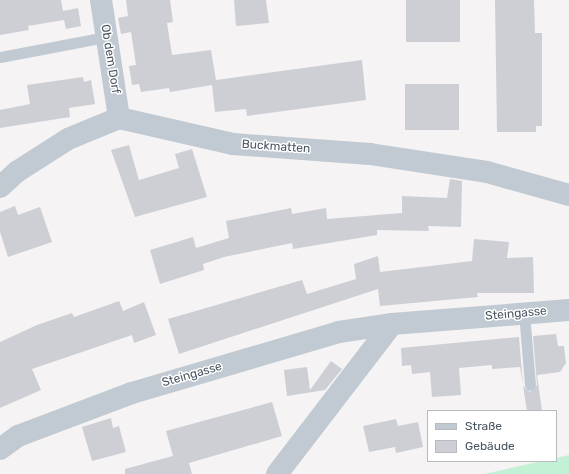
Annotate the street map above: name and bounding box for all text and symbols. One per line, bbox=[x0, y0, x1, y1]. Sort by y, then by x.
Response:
street label: Ob dem Dorf bbox=[97, 23, 123, 95]
street label: Buckmatten bbox=[241, 137, 311, 157]
street label: Steingasse bbox=[485, 304, 547, 324]
street label: Steingasse bbox=[160, 360, 224, 390]
legend bbox=[427, 410, 557, 462]
text: Straße bbox=[465, 419, 502, 433]
text: Gebäude bbox=[465, 439, 515, 453]

